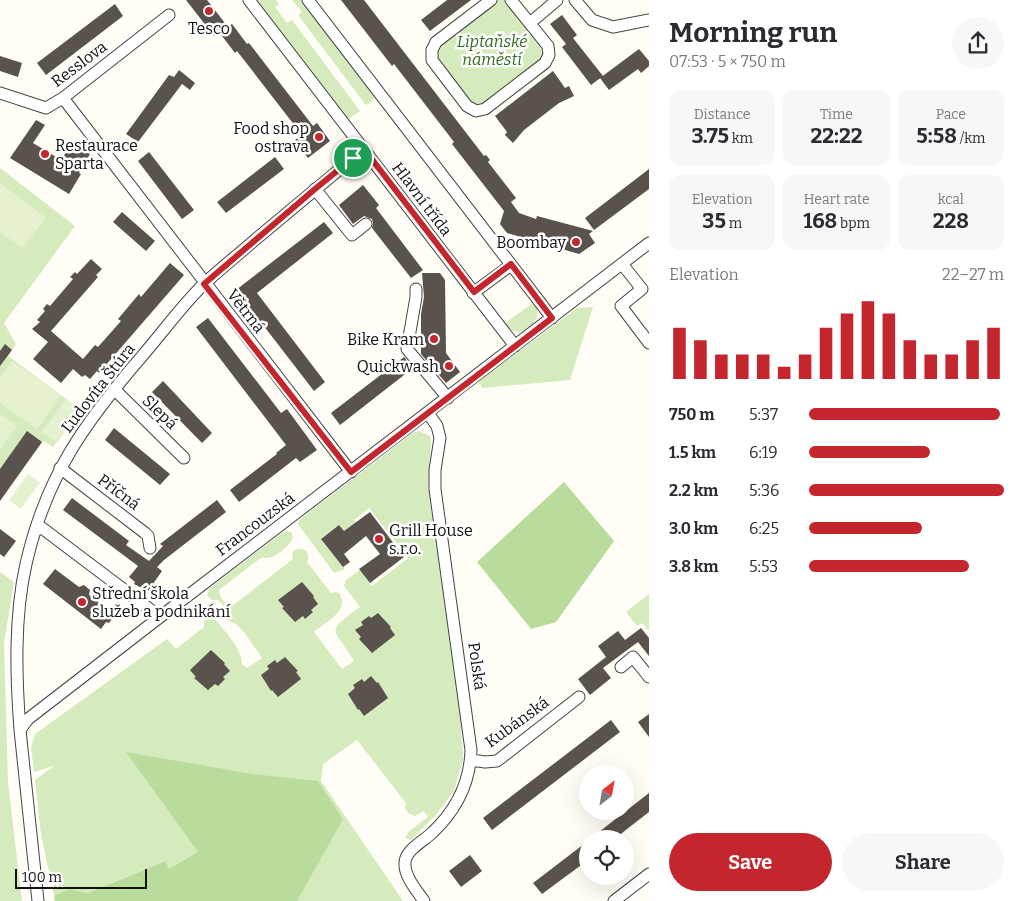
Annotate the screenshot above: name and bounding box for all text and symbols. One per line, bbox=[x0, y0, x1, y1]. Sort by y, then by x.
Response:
marker: Tesco bbox=[203, 5, 215, 17]
text: Morning run bbox=[669, 16, 837, 49]
button: share bbox=[952, 17, 1004, 69]
place label: Tesco bbox=[188, 19, 230, 38]
park label: Liptaňské náměstí bbox=[457, 32, 527, 69]
street label: Resslova bbox=[47, 37, 111, 91]
text: 07:53 · 5 × 750 m bbox=[669, 52, 786, 71]
text: Distance bbox=[694, 106, 751, 123]
text: Time bbox=[820, 106, 853, 123]
text: Pace bbox=[936, 106, 966, 123]
place label: Food shop ostrava bbox=[233, 119, 309, 156]
text: 3.75 bbox=[691, 123, 729, 149]
text: 22:22 bbox=[810, 123, 863, 149]
text: 5:58 bbox=[916, 123, 957, 149]
text: km bbox=[729, 130, 753, 147]
text: /km bbox=[957, 130, 985, 147]
marker: Food shop ostrava bbox=[313, 131, 325, 143]
place label: Restaurace Sparta bbox=[55, 136, 138, 173]
pin bbox=[332, 137, 374, 179]
icon: arrive bbox=[339, 144, 367, 172]
marker: Restaurace Sparta bbox=[39, 148, 51, 160]
street label: Hlavní třída bbox=[388, 158, 456, 240]
text: Elevation bbox=[692, 191, 753, 208]
text: Heart rate bbox=[803, 191, 870, 208]
text: kcal bbox=[938, 191, 964, 208]
text: 35 bbox=[702, 208, 726, 234]
text: 168 bbox=[803, 208, 837, 234]
text: 228 bbox=[933, 208, 969, 234]
text: m bbox=[726, 215, 742, 232]
text: bpm bbox=[837, 215, 870, 232]
place label: Boombay bbox=[496, 233, 567, 252]
marker: Boombay bbox=[570, 236, 582, 248]
text: Elevation bbox=[669, 265, 739, 284]
text: 22–27 m bbox=[942, 265, 1004, 284]
street label: Větrná bbox=[223, 285, 269, 337]
place label: Bike Kram bbox=[347, 330, 424, 349]
marker: Bike Kram bbox=[428, 333, 440, 345]
street label: Ľudovíta Štúra bbox=[56, 339, 139, 436]
place label: Quickwash bbox=[357, 357, 439, 376]
marker: Quickwash bbox=[443, 360, 455, 372]
street label: Slepá bbox=[139, 391, 182, 433]
text: 750 m bbox=[669, 405, 714, 424]
text: 5:37 bbox=[749, 405, 778, 424]
text: 1.5 km bbox=[669, 443, 716, 462]
text: 6:19 bbox=[749, 443, 778, 462]
street label: Příčná bbox=[94, 470, 144, 514]
text: 2.2 km bbox=[669, 481, 718, 500]
text: 5:36 bbox=[749, 481, 779, 500]
street label: Francouzská bbox=[212, 488, 298, 560]
text: 3.0 km bbox=[669, 519, 718, 538]
text: 6:25 bbox=[749, 519, 779, 538]
place label: Grill House s.r.o. bbox=[389, 521, 473, 558]
marker: Grill House s.r.o. bbox=[373, 533, 385, 545]
text: 3.8 km bbox=[669, 557, 718, 576]
text: 5:53 bbox=[749, 557, 778, 576]
place label: Střední škola služeb a podnikání bbox=[92, 584, 231, 621]
marker: Střední škola služeb a podnikání bbox=[76, 596, 88, 608]
street label: Polská bbox=[464, 641, 490, 691]
street label: Kubánská bbox=[482, 692, 553, 751]
north arrow bbox=[579, 765, 634, 820]
map controls bbox=[579, 765, 634, 885]
button: locate bbox=[579, 830, 634, 885]
button: Save bbox=[669, 833, 832, 891]
button: Share bbox=[842, 833, 1004, 891]
scale bar bbox=[15, 866, 148, 889]
text: 100 m bbox=[22, 869, 62, 886]

